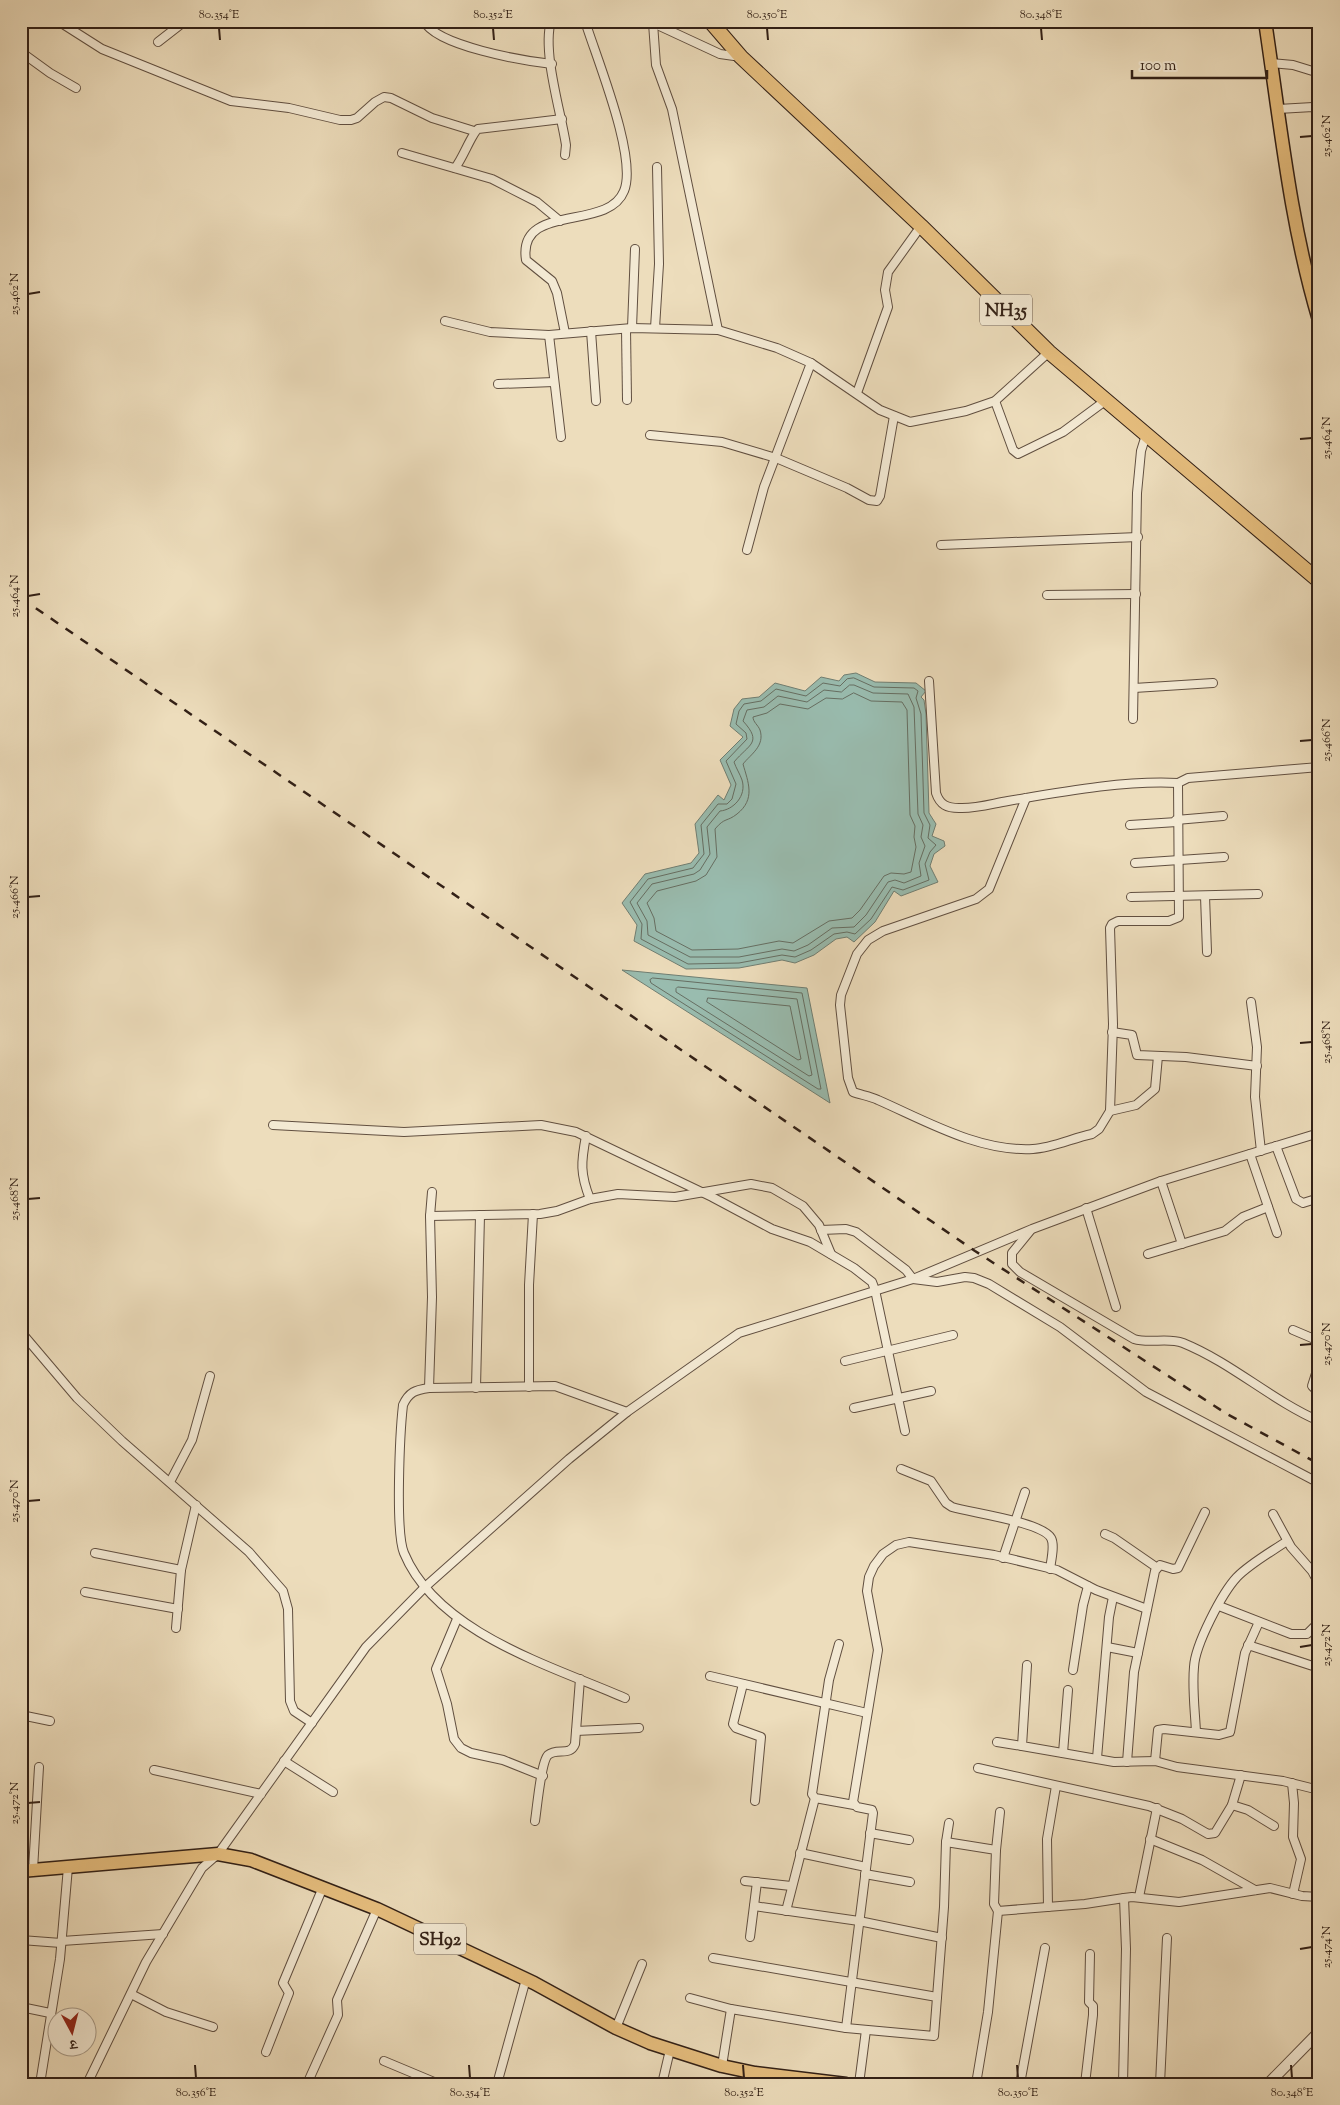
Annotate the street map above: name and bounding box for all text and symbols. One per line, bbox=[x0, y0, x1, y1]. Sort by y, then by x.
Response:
text: 80.354°E bbox=[199, 6, 240, 24]
text: 80.352°E bbox=[473, 6, 514, 24]
text: 80.350°E bbox=[747, 6, 788, 24]
text: 80.348°E bbox=[1020, 6, 1063, 24]
scale bar bbox=[1132, 48, 1268, 80]
text: 100 m bbox=[1140, 56, 1177, 77]
text: 25.462°N bbox=[1318, 114, 1336, 157]
text: 25.462°N bbox=[6, 272, 24, 315]
road number: NH35 bbox=[980, 294, 1032, 326]
text: 25.464°N bbox=[1318, 416, 1336, 460]
text: 25.464°N bbox=[6, 574, 24, 618]
text: 25.466°N bbox=[1318, 718, 1336, 762]
text: 25.466°N bbox=[6, 875, 24, 919]
text: 25.468°N bbox=[1318, 1020, 1336, 1064]
text: 25.468°N bbox=[6, 1177, 24, 1221]
text: 25.470°N bbox=[1318, 1322, 1336, 1366]
text: 25.470°N bbox=[6, 1479, 24, 1523]
text: 25.472°N bbox=[1318, 1623, 1336, 1666]
text: 25.472°N bbox=[6, 1781, 24, 1824]
road number: SH92 bbox=[414, 1924, 466, 1955]
text: 25.474°N bbox=[1318, 1925, 1336, 1968]
north arrow bbox=[48, 2008, 98, 2058]
text: उ bbox=[68, 2032, 79, 2053]
text: 80.356°E bbox=[176, 2084, 217, 2102]
text: 80.354°E bbox=[450, 2084, 491, 2102]
text: 80.352°E bbox=[724, 2084, 765, 2102]
text: 80.350°E bbox=[998, 2084, 1039, 2102]
text: 80.348°E bbox=[1271, 2084, 1314, 2102]

